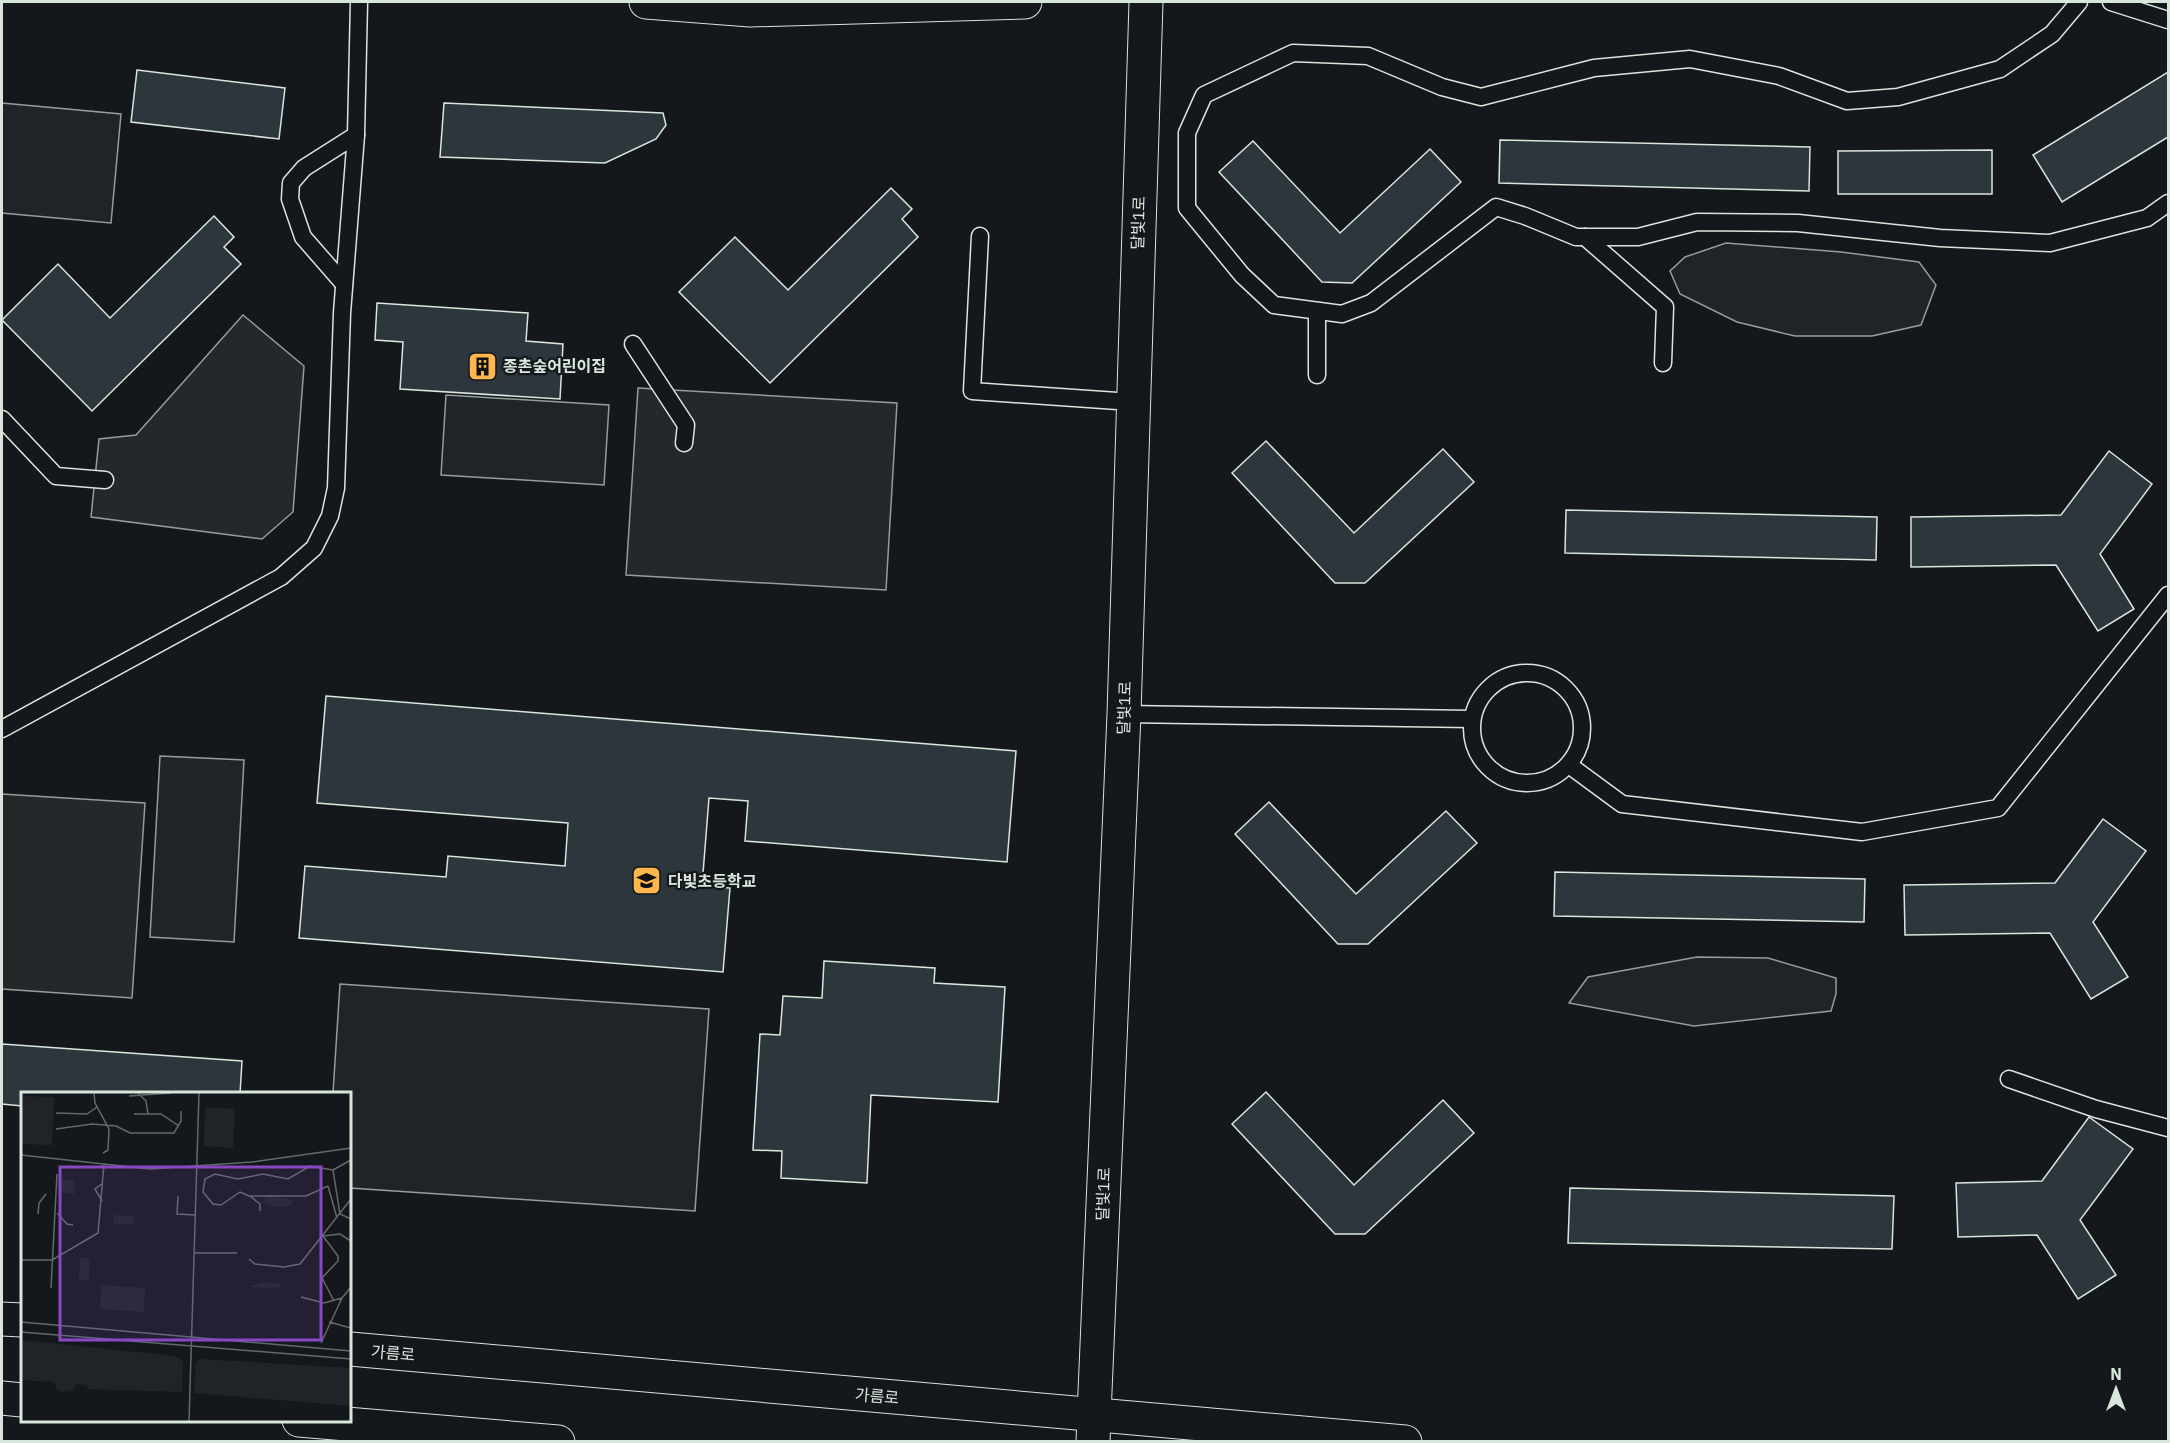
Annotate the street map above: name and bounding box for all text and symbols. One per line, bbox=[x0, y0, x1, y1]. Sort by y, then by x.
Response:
street label: 달빛1로 bbox=[1127, 196, 1149, 250]
building icon: 종촌숲어린이집 bbox=[466, 350, 498, 382]
place label: 종촌숲어린이집 bbox=[503, 356, 606, 376]
street label: 달빛1로 bbox=[1113, 681, 1135, 735]
school or university icon: 다빛초등학교 bbox=[631, 865, 663, 897]
place label: 다빛초등학교 bbox=[668, 871, 757, 891]
inset map bbox=[21, 1092, 351, 1422]
street label: 달빛1로 bbox=[1092, 1167, 1114, 1221]
street label: 가름로 bbox=[370, 1341, 416, 1365]
north arrow bbox=[2086, 1359, 2146, 1419]
text: N bbox=[2110, 1364, 2122, 1384]
street label: 가름로 bbox=[854, 1384, 900, 1408]

